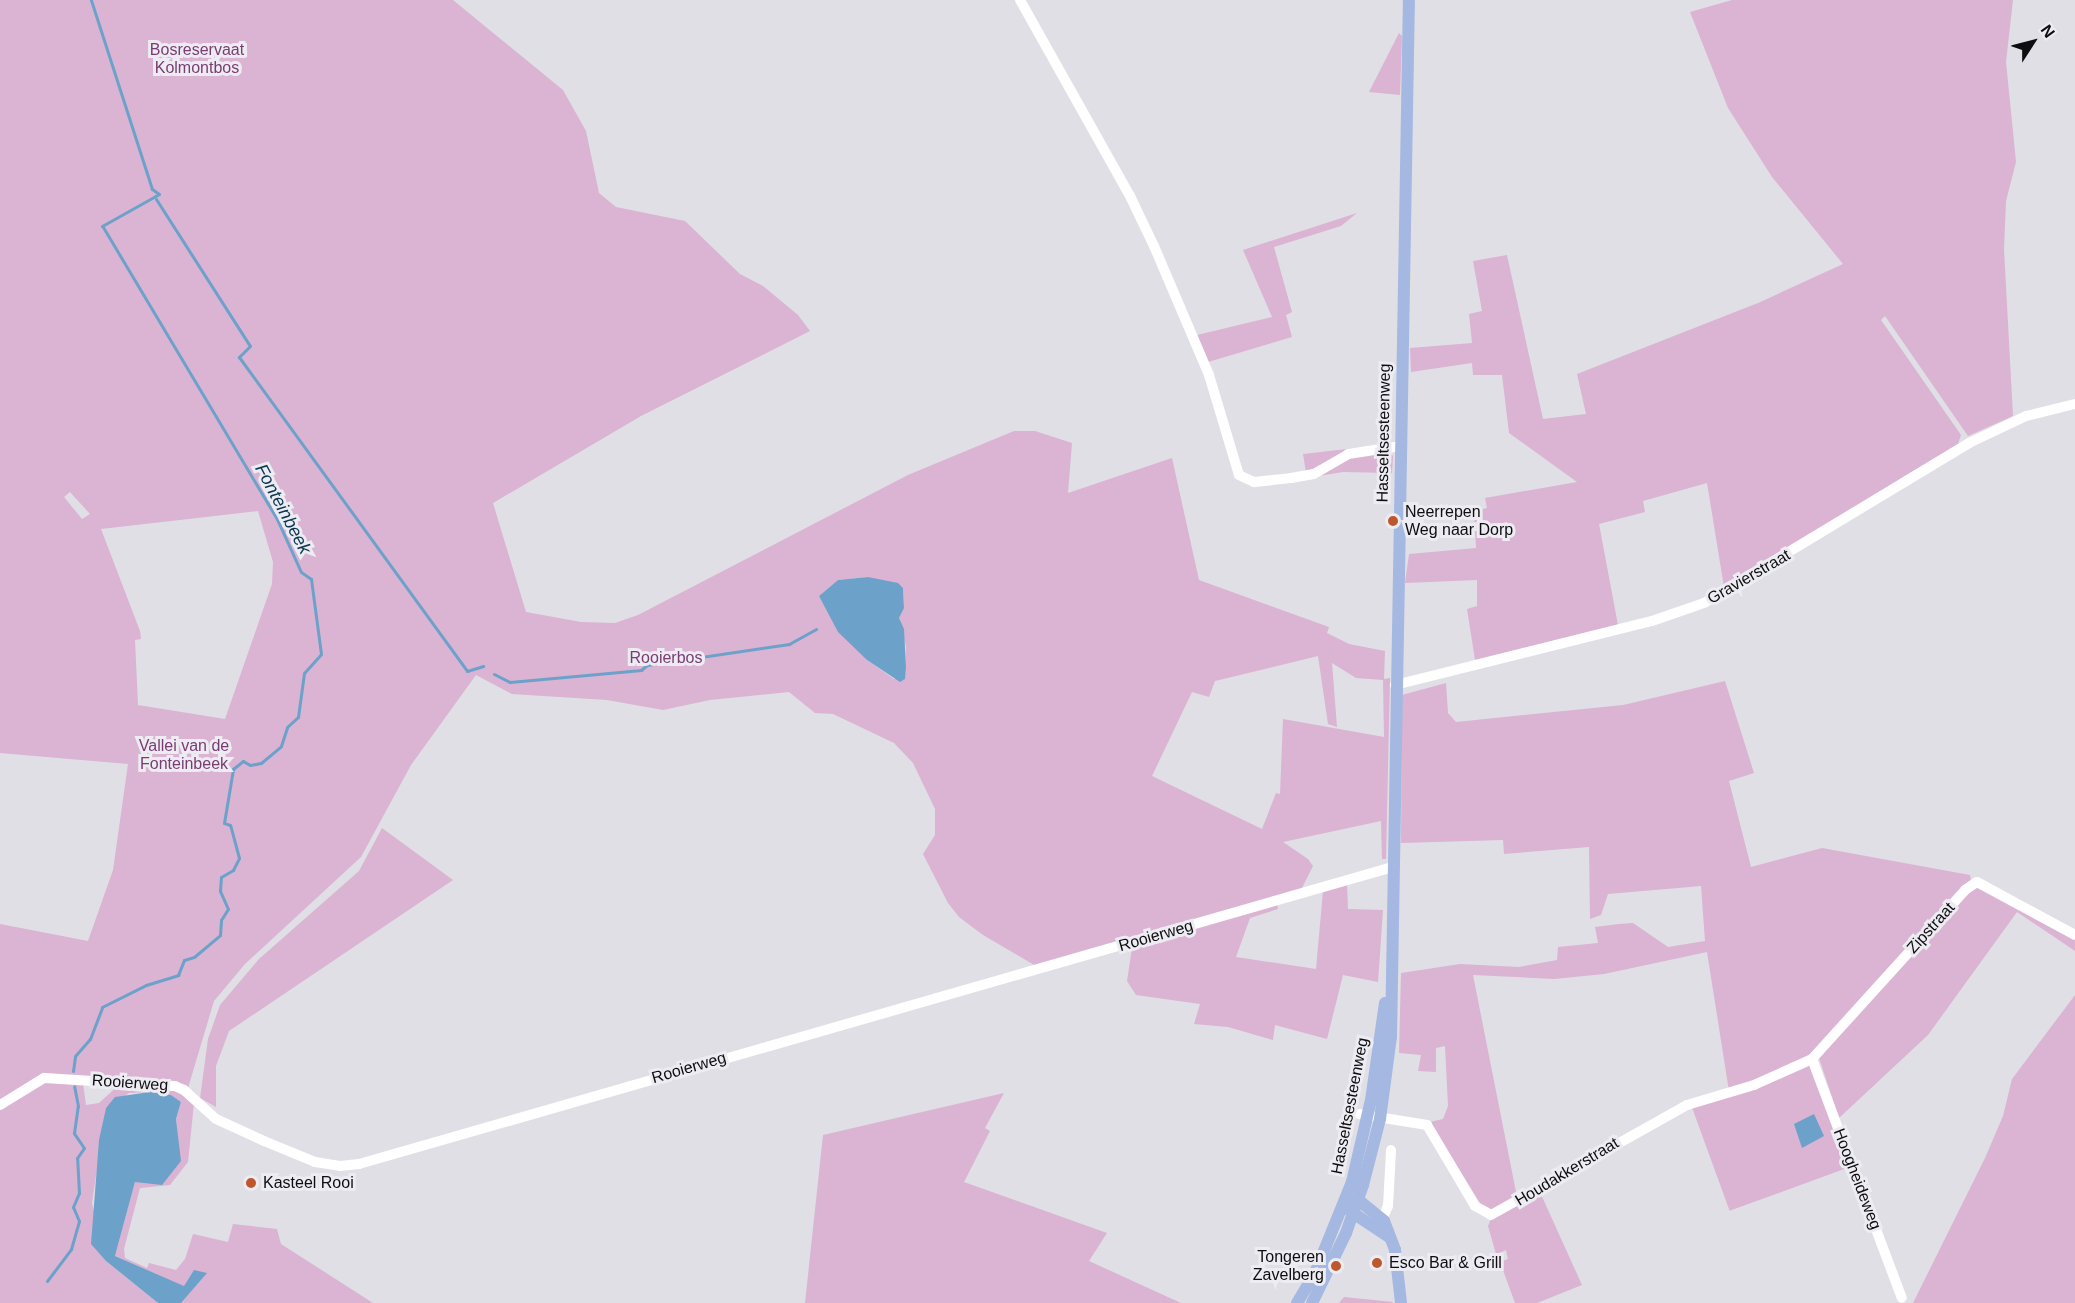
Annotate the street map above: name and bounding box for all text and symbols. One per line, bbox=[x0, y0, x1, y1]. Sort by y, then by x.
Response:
north arrow bbox=[2003, 12, 2063, 72]
text: N bbox=[2038, 21, 2058, 41]
park label: Bosreservaat Kolmontbos bbox=[150, 40, 244, 78]
street label: Hasseltsesteenweg bbox=[1373, 363, 1395, 503]
water label: Fonteinbeek bbox=[250, 460, 316, 558]
place label: Neerrepen Weg naar Dorp bbox=[1405, 502, 1513, 540]
marker: Neerrepen Weg naar Dorp bbox=[1386, 514, 1400, 528]
street label: Gravierstraat bbox=[1704, 546, 1794, 608]
park label: Rooierbos bbox=[630, 648, 702, 668]
park label: Vallei van de Fonteinbeek bbox=[139, 736, 229, 774]
street label: Zipstraat bbox=[1903, 898, 1959, 958]
street label: Rooierweg bbox=[1117, 916, 1195, 956]
street label: Hasseltsesteenweg bbox=[1327, 1036, 1373, 1176]
street label: Rooierweg bbox=[650, 1048, 728, 1088]
street label: Rooierweg bbox=[91, 1071, 169, 1095]
street label: Hoogheideweg bbox=[1829, 1126, 1885, 1232]
street label: Houdakkerstraat bbox=[1512, 1134, 1622, 1210]
place label: Kasteel Rooi bbox=[263, 1173, 354, 1193]
marker: Kasteel Rooi bbox=[244, 1176, 258, 1190]
place label: Tongeren Zavelberg bbox=[1253, 1247, 1324, 1285]
place label: Esco Bar & Grill bbox=[1389, 1253, 1502, 1273]
marker: Esco Bar & Grill bbox=[1370, 1256, 1384, 1270]
marker: Tongeren Zavelberg bbox=[1329, 1259, 1343, 1273]

